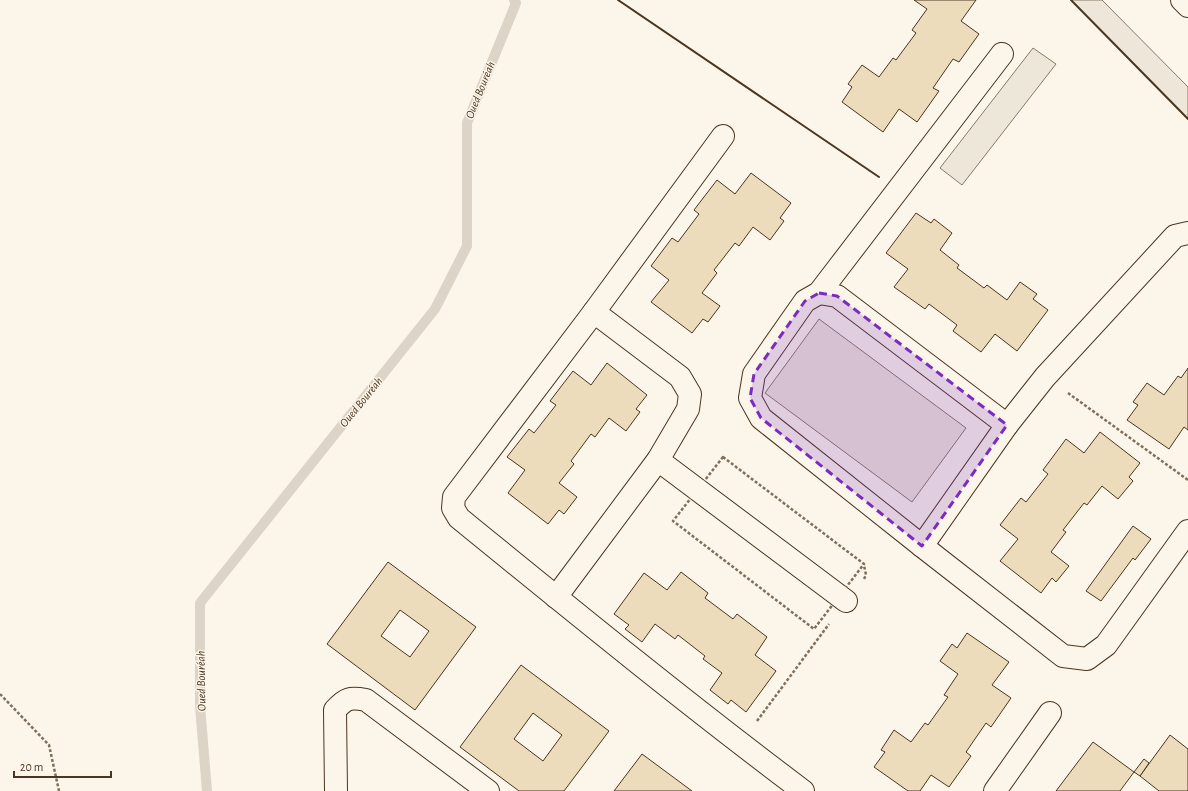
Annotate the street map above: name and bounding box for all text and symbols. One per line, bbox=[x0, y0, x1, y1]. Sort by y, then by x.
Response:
water label: Oued Bouréah bbox=[463, 60, 497, 120]
water label: Oued Bouréah bbox=[337, 375, 385, 429]
water label: Oued Bouréah bbox=[194, 651, 208, 711]
scale bar bbox=[14, 753, 111, 779]
text: 20 m bbox=[20, 761, 43, 773]

